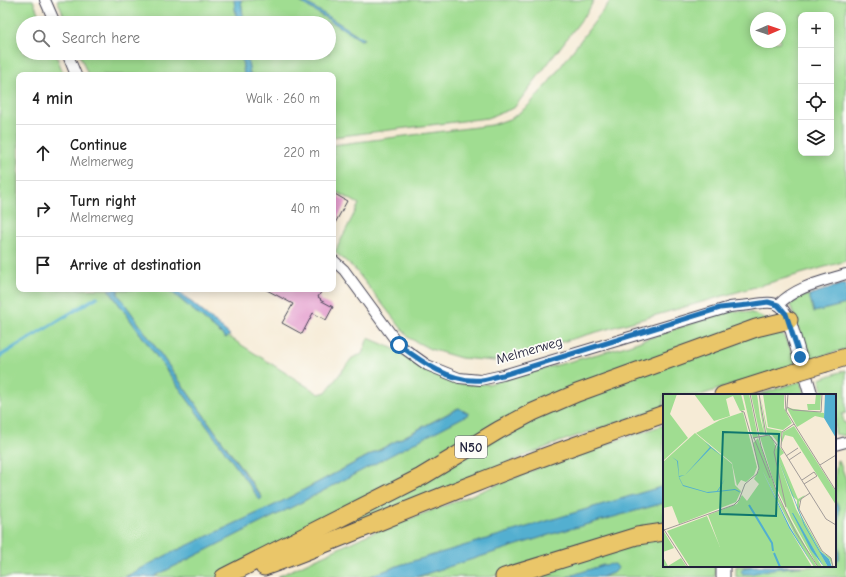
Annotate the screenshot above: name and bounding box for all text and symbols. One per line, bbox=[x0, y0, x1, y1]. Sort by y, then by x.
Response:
north arrow bbox=[750, 12, 786, 48]
map controls bbox=[798, 12, 834, 156]
button: + bbox=[798, 12, 834, 48]
search box bbox=[16, 16, 336, 60]
icon: search bbox=[30, 27, 52, 49]
text: Search here bbox=[62, 29, 140, 47]
button: − bbox=[798, 48, 834, 84]
button: locate bbox=[798, 84, 834, 120]
text: 4 min bbox=[32, 89, 73, 108]
text: Walk · 260 m bbox=[246, 91, 320, 106]
button: layers bbox=[798, 120, 834, 156]
text: Continue bbox=[70, 136, 127, 154]
icon: ahead bbox=[32, 142, 54, 164]
text: 220 m bbox=[283, 145, 320, 160]
text: Melmerweg bbox=[70, 154, 134, 169]
text: Turn right bbox=[70, 192, 136, 210]
icon: right bbox=[32, 198, 54, 220]
text: 40 m bbox=[291, 201, 320, 216]
text: Melmerweg bbox=[70, 210, 134, 225]
icon: arrive bbox=[32, 254, 54, 276]
text: Arrive at destination bbox=[70, 256, 201, 274]
street label: Melmerweg bbox=[494, 333, 564, 368]
route start bbox=[390, 336, 408, 354]
route end bbox=[791, 348, 809, 366]
inset map bbox=[663, 394, 836, 567]
road number: N50 bbox=[455, 436, 487, 458]

